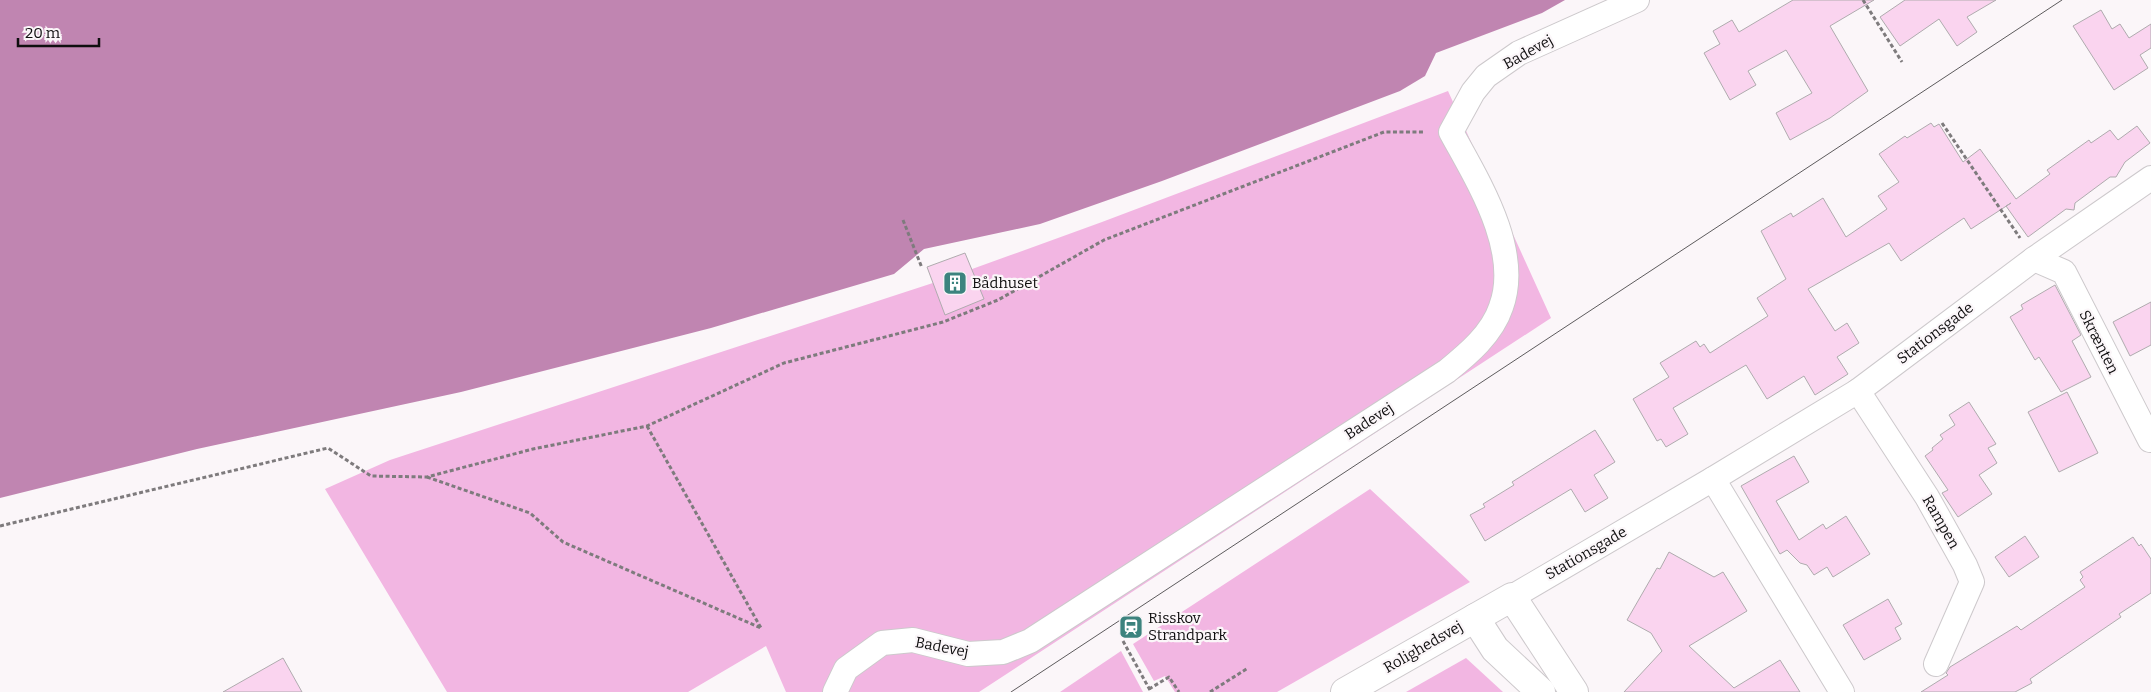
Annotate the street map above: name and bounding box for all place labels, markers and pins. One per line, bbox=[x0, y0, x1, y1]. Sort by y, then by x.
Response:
building icon: Bådhuset bbox=[942, 270, 968, 296]
place label: Bådhuset bbox=[972, 274, 1038, 292]
place label: Risskov Strandpark bbox=[1148, 609, 1227, 644]
station icon: Risskov Strandpark bbox=[1118, 614, 1144, 640]

